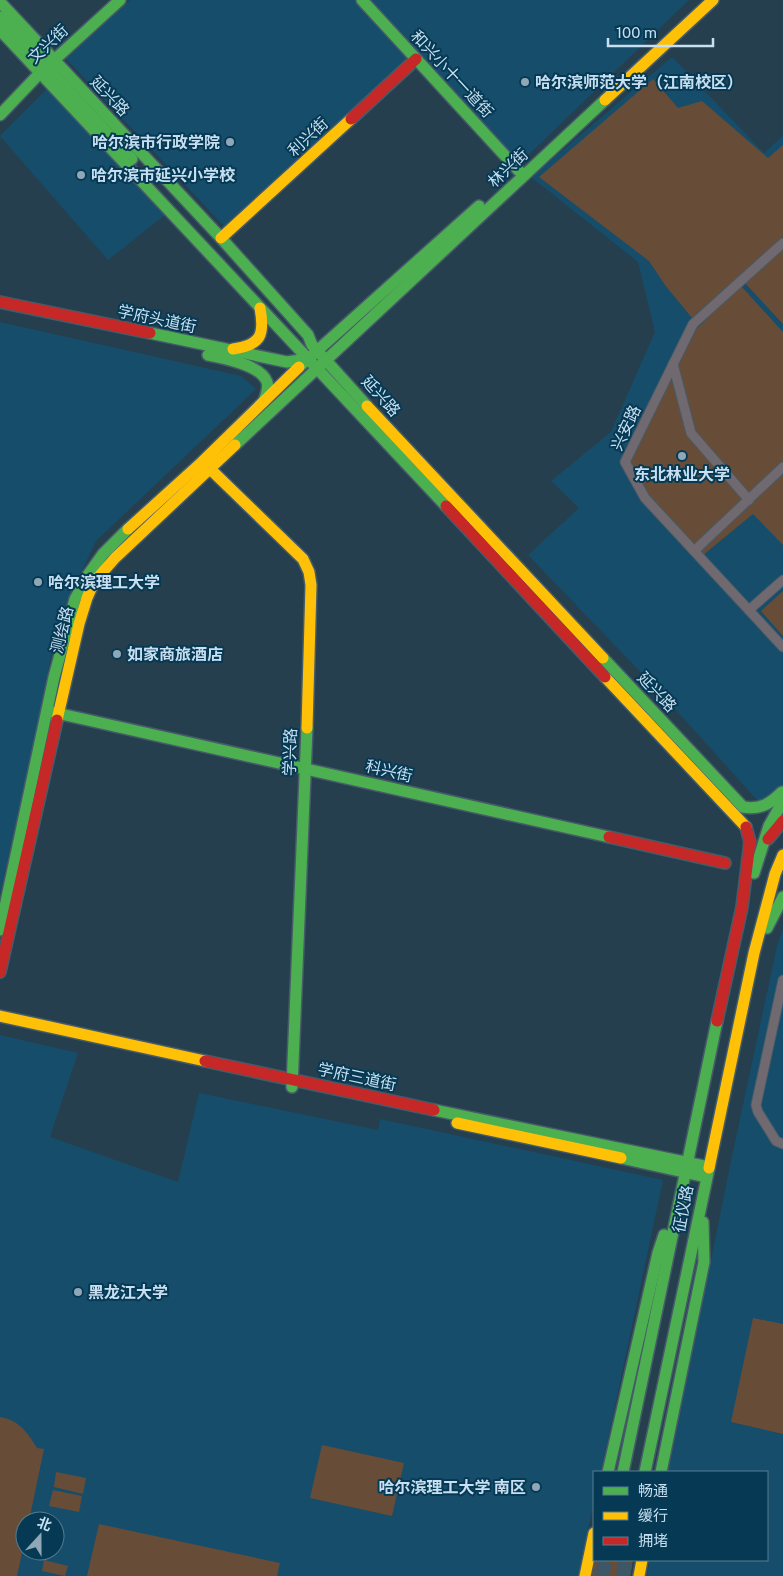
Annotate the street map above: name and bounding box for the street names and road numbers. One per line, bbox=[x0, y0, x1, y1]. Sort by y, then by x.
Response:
street label: 文兴街 bbox=[24, 21, 72, 67]
street label: 和兴小十一道街 bbox=[407, 27, 497, 121]
street label: 延兴路 bbox=[87, 72, 133, 120]
street label: 利兴街 bbox=[284, 114, 332, 160]
street label: 林兴街 bbox=[484, 145, 532, 191]
street label: 学府头道街 bbox=[116, 301, 198, 337]
street label: 延兴路 bbox=[358, 372, 404, 420]
street label: 兴安路 bbox=[607, 402, 645, 454]
street label: 测绘路 bbox=[47, 604, 77, 656]
street label: 延兴路 bbox=[634, 668, 680, 716]
street label: 学兴路 bbox=[280, 728, 300, 776]
street label: 科兴街 bbox=[363, 756, 415, 786]
street label: 学府三道街 bbox=[316, 1059, 398, 1095]
street label: 征仪路 bbox=[669, 1184, 697, 1234]

